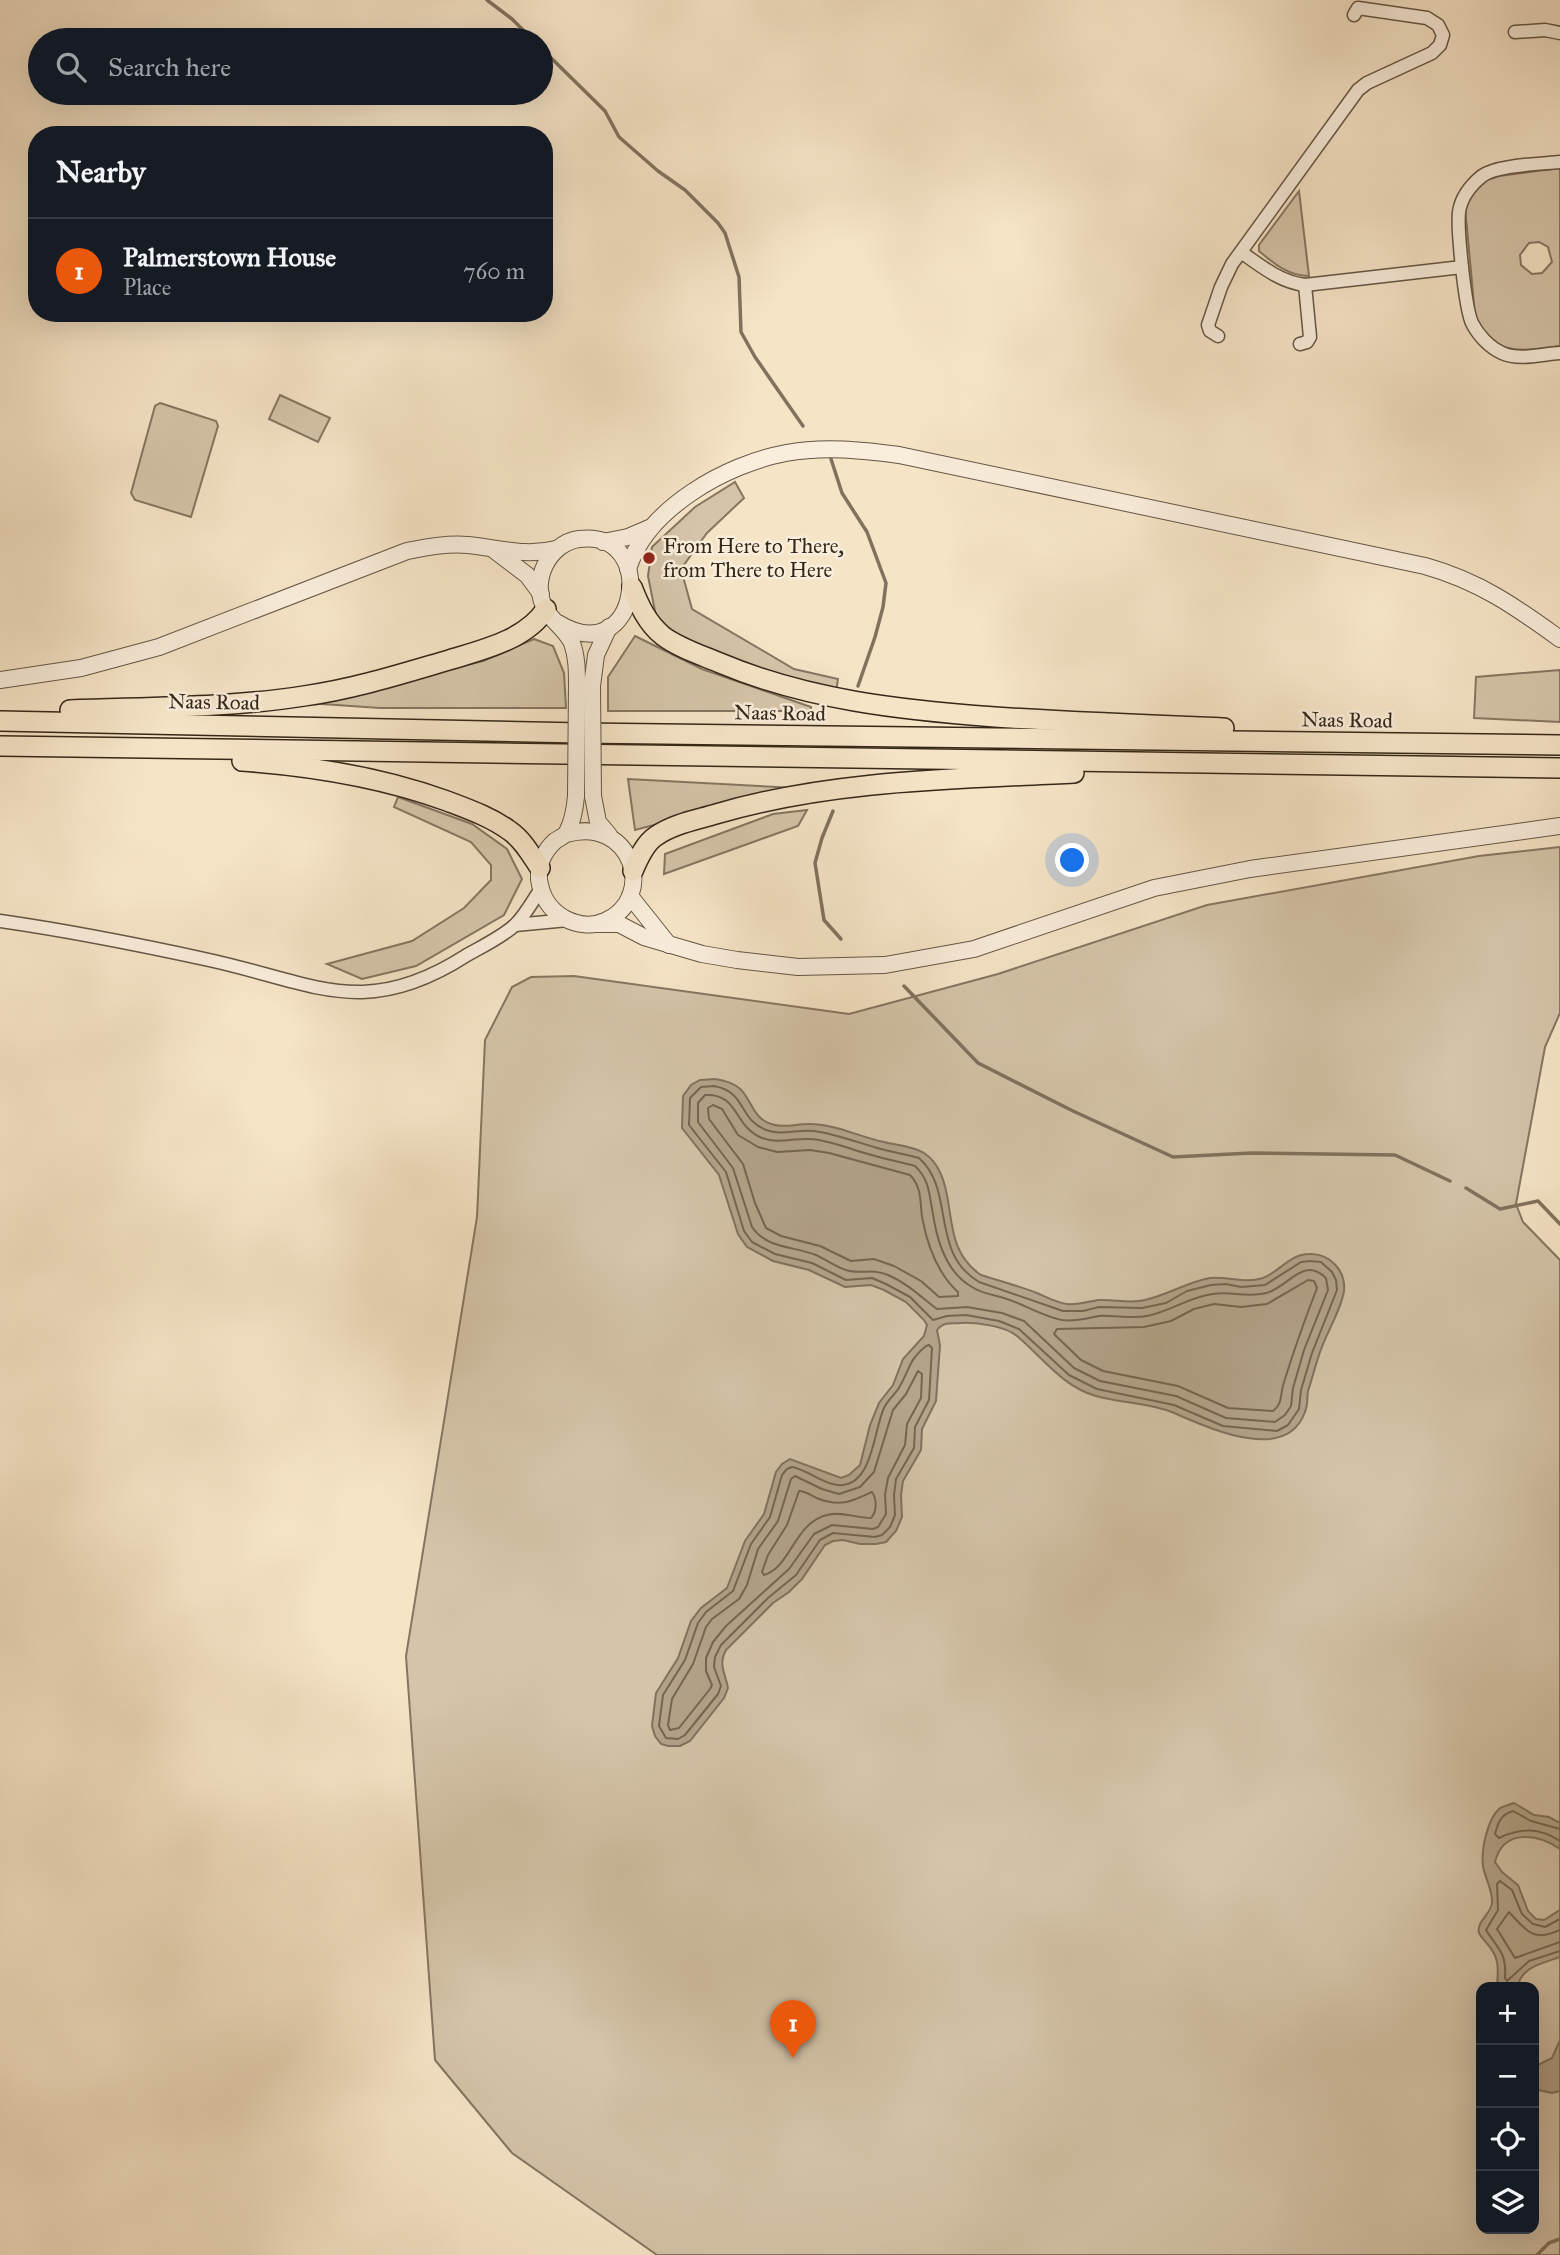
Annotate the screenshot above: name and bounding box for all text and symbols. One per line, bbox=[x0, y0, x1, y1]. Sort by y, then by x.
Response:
search box bbox=[28, 28, 553, 105]
icon: search bbox=[52, 48, 90, 86]
text: Search here bbox=[108, 51, 231, 83]
text: Nearby bbox=[56, 154, 146, 190]
text: Palmerstown House bbox=[123, 241, 336, 273]
text: 1 bbox=[74, 257, 84, 285]
text: 760 m bbox=[463, 257, 525, 285]
text: Place bbox=[123, 273, 171, 301]
place label: From Here to There, from There to Here bbox=[663, 533, 844, 583]
marker: From Here to There, from There to Here bbox=[641, 550, 657, 566]
street label: Naas Road bbox=[168, 688, 261, 716]
street label: Naas Road bbox=[734, 699, 827, 727]
street label: Naas Road bbox=[1301, 706, 1394, 734]
your location bbox=[1055, 843, 1089, 877]
map controls bbox=[1476, 1982, 1539, 2234]
button: + bbox=[1476, 1982, 1539, 2045]
pin: 1 bbox=[770, 2000, 816, 2058]
button: − bbox=[1476, 2045, 1539, 2108]
button: locate bbox=[1476, 2108, 1539, 2171]
button: layers bbox=[1476, 2171, 1539, 2234]

